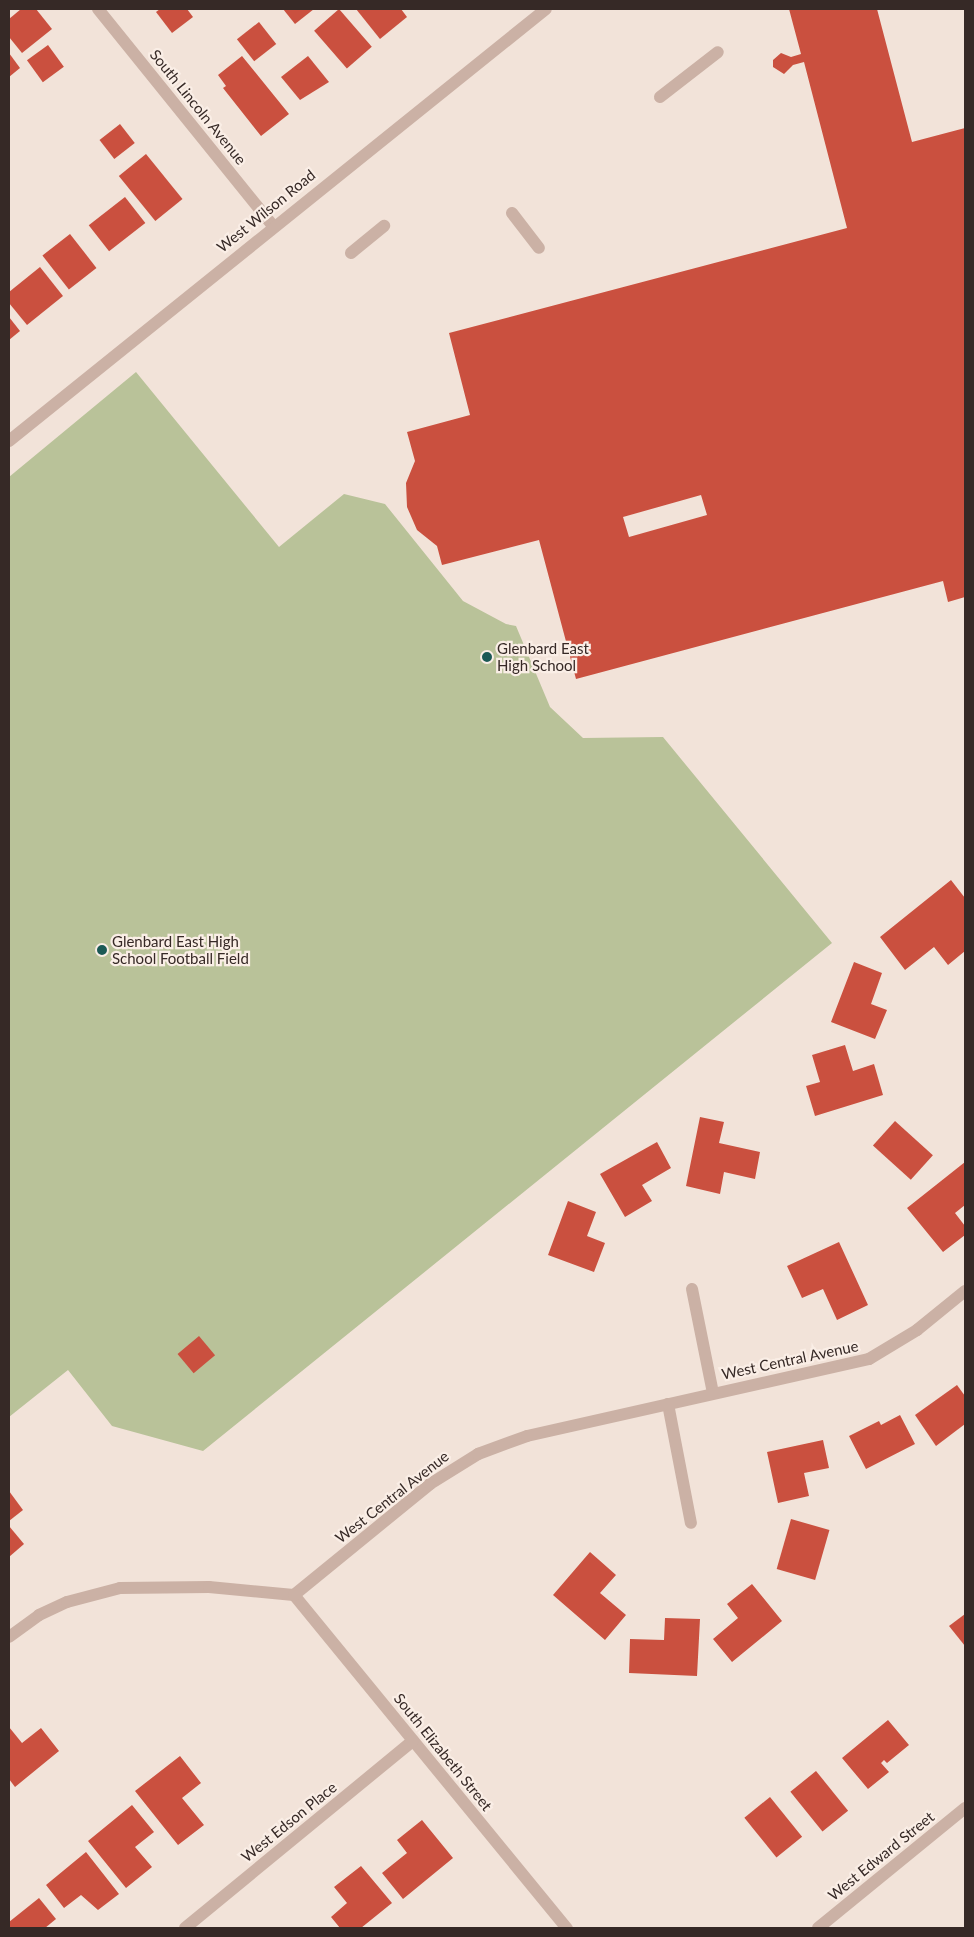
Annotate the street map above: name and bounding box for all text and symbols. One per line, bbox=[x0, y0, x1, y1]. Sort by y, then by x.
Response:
street label: South Lincoln Avenue bbox=[146, 46, 250, 168]
street label: West Wilson Road bbox=[213, 166, 319, 256]
place label: Glenbard East High School bbox=[497, 639, 589, 674]
marker: Glenbard East High School bbox=[481, 651, 493, 663]
place label: Glenbard East High School Football Field bbox=[112, 932, 249, 967]
marker: Glenbard East High School Football Field bbox=[96, 944, 108, 956]
street label: West Central Avenue bbox=[720, 1337, 860, 1383]
street label: West Central Avenue bbox=[331, 1447, 453, 1547]
street label: South Elizabeth Street bbox=[390, 1690, 496, 1814]
street label: West Edson Place bbox=[238, 1778, 340, 1866]
street label: West Edward Street bbox=[824, 1808, 938, 1904]

